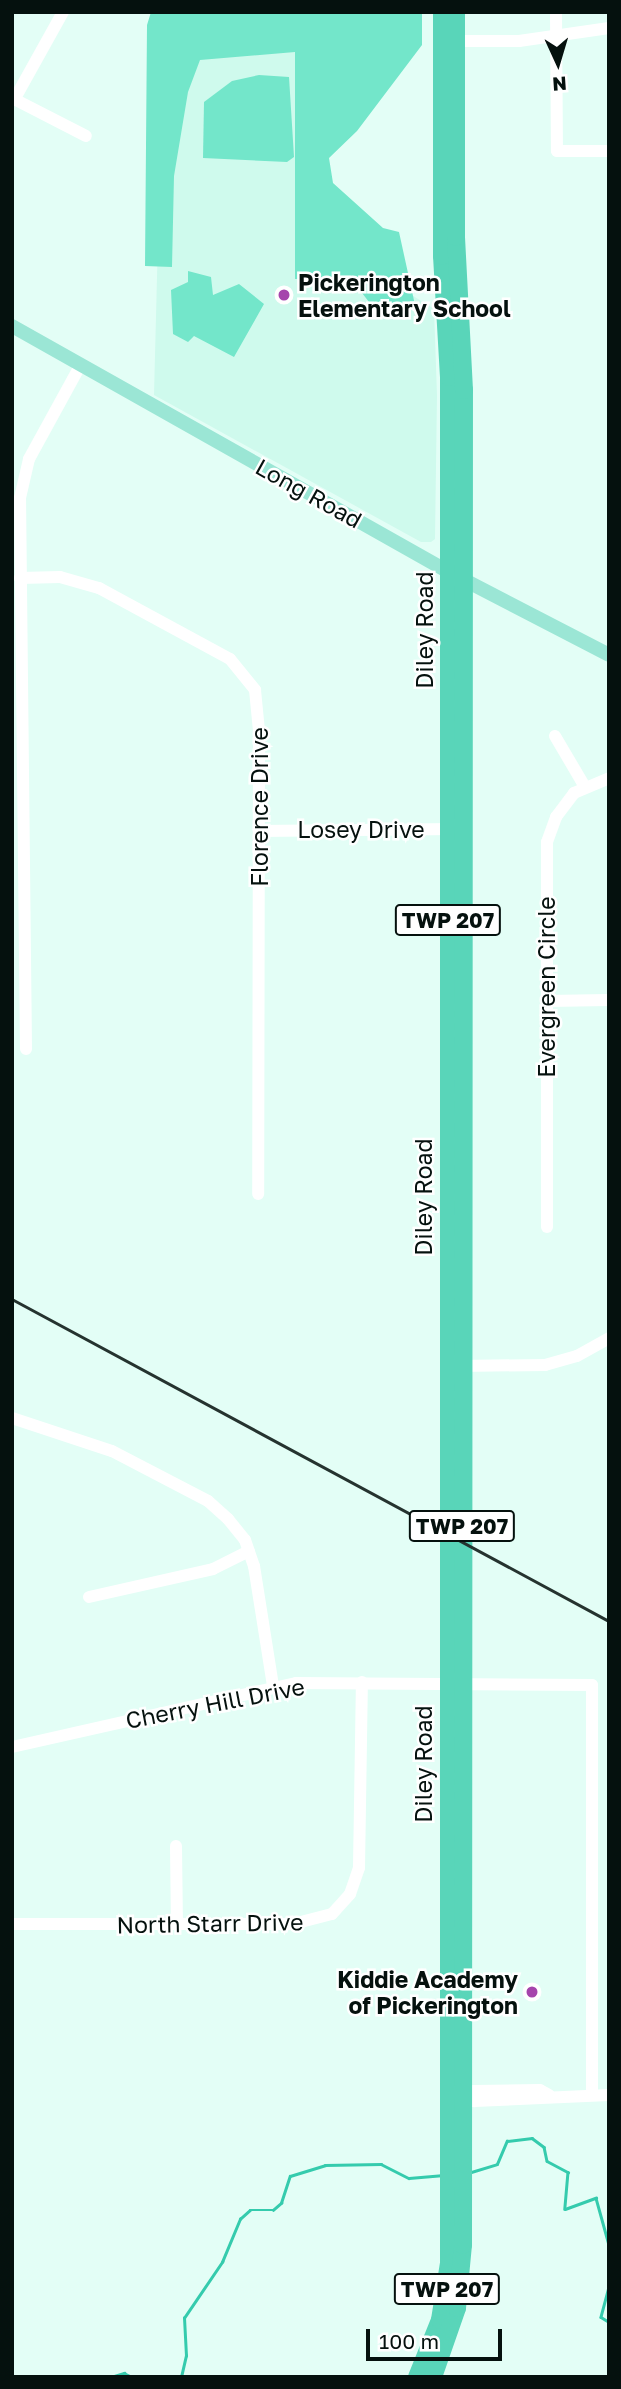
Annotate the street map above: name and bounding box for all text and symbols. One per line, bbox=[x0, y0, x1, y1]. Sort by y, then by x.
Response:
north arrow bbox=[523, 28, 593, 98]
text: N bbox=[551, 72, 568, 96]
place label: Pickerington Elementary School bbox=[298, 268, 511, 322]
marker: Pickerington Elementary School bbox=[276, 287, 292, 303]
street label: Long Road bbox=[251, 453, 367, 533]
street label: Diley Road bbox=[410, 571, 438, 689]
street label: Florence Drive bbox=[245, 727, 273, 887]
street label: Losey Drive bbox=[297, 815, 425, 843]
street label: Evergreen Circle bbox=[532, 896, 560, 1078]
road number: TWP 207 bbox=[394, 902, 502, 937]
street label: Diley Road bbox=[409, 1138, 437, 1256]
road number: TWP 207 bbox=[408, 1508, 516, 1544]
street label: Cherry Hill Drive bbox=[123, 1672, 307, 1734]
street label: Diley Road bbox=[409, 1705, 437, 1823]
street label: North Starr Drive bbox=[116, 1908, 304, 1938]
place label: Kiddie Academy of Pickerington bbox=[337, 1965, 518, 2019]
marker: Kiddie Academy of Pickerington bbox=[524, 1984, 540, 2000]
road number: TWP 207 bbox=[393, 2272, 501, 2306]
scale bar bbox=[369, 2316, 505, 2360]
text: 100 m bbox=[379, 2328, 439, 2354]

